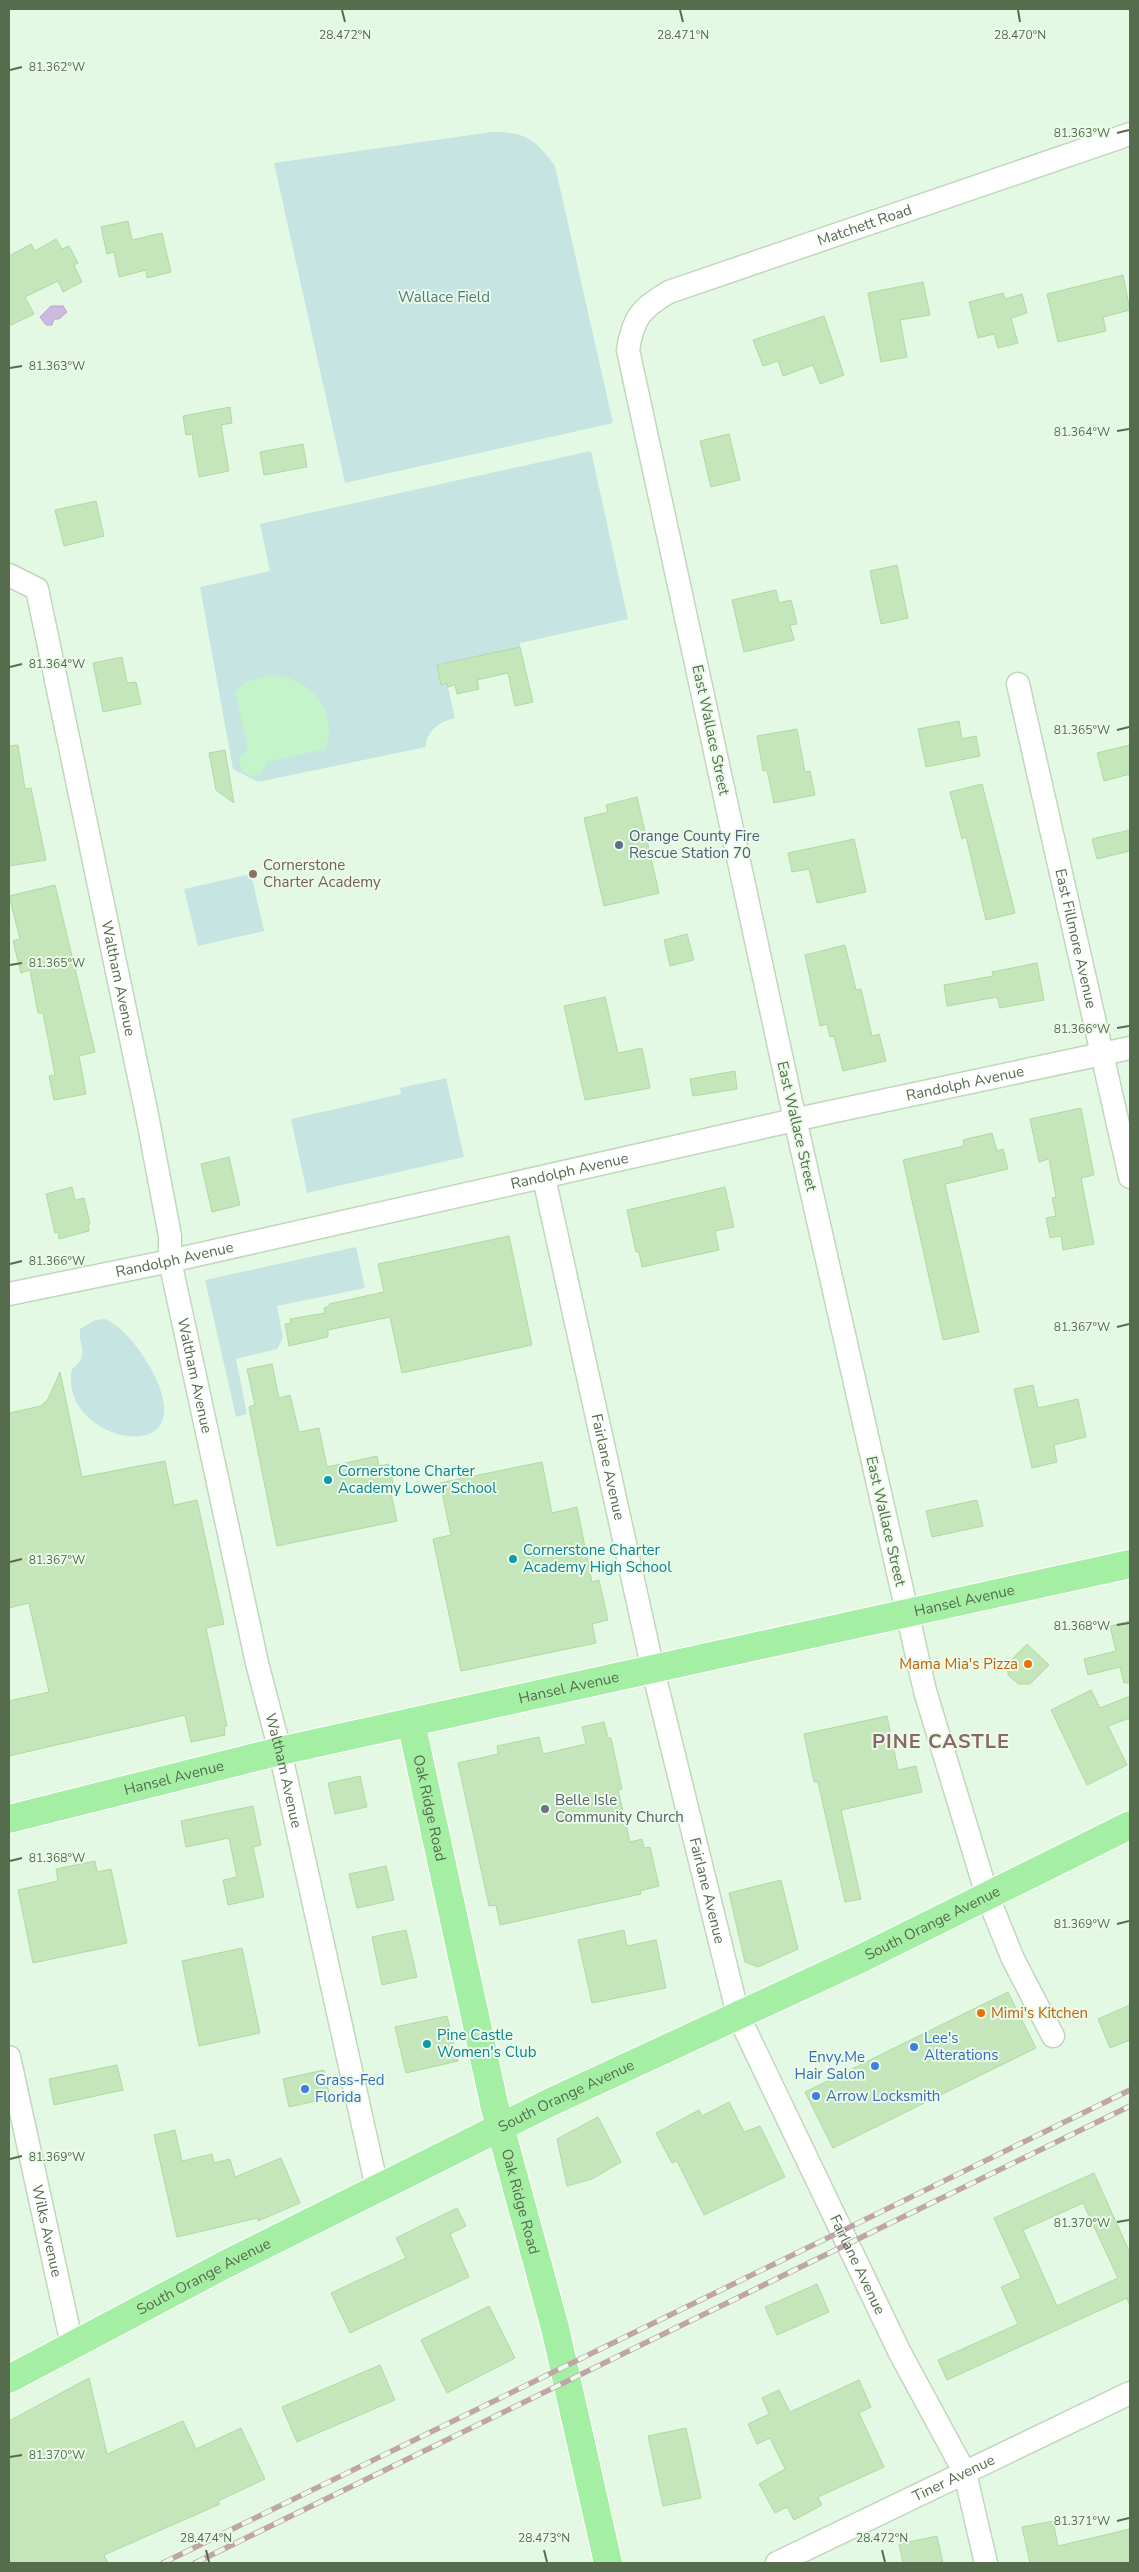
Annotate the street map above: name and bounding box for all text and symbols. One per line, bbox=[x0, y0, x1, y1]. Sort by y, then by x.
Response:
text: 28.472°N bbox=[319, 27, 371, 43]
text: 28.471°N bbox=[657, 27, 709, 43]
text: 28.470°N bbox=[994, 27, 1046, 43]
text: 81.362°W bbox=[29, 59, 85, 75]
text: 81.363°W bbox=[1054, 125, 1110, 141]
street label: Matchett Road bbox=[815, 200, 914, 250]
park label: Wallace Field bbox=[398, 287, 490, 307]
text: 81.363°W bbox=[29, 358, 85, 374]
text: 81.364°W bbox=[1054, 424, 1110, 440]
text: 81.364°W bbox=[29, 656, 85, 672]
street label: East Wallace Street bbox=[687, 663, 735, 798]
text: 81.365°W bbox=[1054, 722, 1110, 738]
place label: Orange County Fire Rescue Station 70 bbox=[629, 826, 760, 863]
marker: Orange County Fire Rescue Station 70 bbox=[613, 839, 625, 851]
place label: Cornerstone Charter Academy bbox=[263, 855, 381, 892]
street label: East Fillmore Avenue bbox=[1050, 867, 1101, 1010]
marker: Cornerstone Charter Academy bbox=[247, 868, 259, 880]
street label: Waltham Avenue bbox=[97, 919, 140, 1038]
text: 81.365°W bbox=[29, 955, 85, 971]
text: 81.366°W bbox=[1054, 1021, 1110, 1037]
street label: East Wallace Street bbox=[772, 1059, 822, 1194]
street label: Randolph Avenue bbox=[904, 1061, 1026, 1106]
street label: Randolph Avenue bbox=[509, 1148, 630, 1194]
street label: Randolph Avenue bbox=[114, 1237, 235, 1282]
text: 81.366°W bbox=[29, 1253, 85, 1269]
street label: Waltham Avenue bbox=[173, 1316, 217, 1435]
text: 81.367°W bbox=[1054, 1319, 1110, 1335]
street label: Fairlane Avenue bbox=[587, 1412, 630, 1522]
street label: East Wallace Street bbox=[861, 1454, 911, 1589]
place label: Cornerstone Charter Academy Lower School bbox=[338, 1461, 497, 1498]
marker: Cornerstone Charter Academy Lower School bbox=[322, 1474, 334, 1486]
place label: Cornerstone Charter Academy High School bbox=[523, 1540, 672, 1577]
text: 81.367°W bbox=[29, 1552, 85, 1568]
marker: Cornerstone Charter Academy High School bbox=[507, 1553, 519, 1565]
street label: Hansel Avenue bbox=[912, 1580, 1016, 1621]
text: 81.368°W bbox=[1054, 1618, 1110, 1634]
place label: Mama Mia's Pizza bbox=[899, 1654, 1018, 1674]
marker: Mama Mia's Pizza bbox=[1022, 1658, 1034, 1670]
street label: Hansel Avenue bbox=[516, 1667, 621, 1708]
street label: Waltham Avenue bbox=[261, 1711, 307, 1830]
district label: PINE CASTLE bbox=[872, 1728, 1010, 1755]
street label: Oak Ridge Road bbox=[408, 1753, 451, 1863]
street label: Hansel Avenue bbox=[122, 1755, 226, 1800]
place label: Belle Isle Community Church bbox=[555, 1790, 684, 1827]
marker: Belle Isle Community Church bbox=[539, 1803, 551, 1815]
street label: Fairlane Avenue bbox=[685, 1835, 730, 1946]
text: 81.368°W bbox=[29, 1850, 85, 1866]
street label: South Orange Avenue bbox=[861, 1881, 1003, 1965]
text: 81.369°W bbox=[1054, 1916, 1110, 1932]
place label: Mimi's Kitchen bbox=[991, 2003, 1088, 2023]
marker: Mimi's Kitchen bbox=[975, 2007, 987, 2019]
place label: Pine Castle Women's Club bbox=[437, 2025, 537, 2062]
place label: Lee's Alterations bbox=[924, 2028, 998, 2065]
marker: Pine Castle Women's Club bbox=[421, 2038, 433, 2050]
marker: Lee's Alterations bbox=[908, 2041, 920, 2053]
place label: Envy.Me Hair Salon bbox=[795, 2047, 865, 2084]
street label: South Orange Avenue bbox=[495, 2055, 637, 2137]
marker: Envy.Me Hair Salon bbox=[869, 2060, 881, 2072]
place label: Grass-Fed Florida bbox=[315, 2070, 385, 2107]
marker: Grass-Fed Florida bbox=[299, 2083, 311, 2095]
place label: Arrow Locksmith bbox=[826, 2086, 940, 2106]
marker: Arrow Locksmith bbox=[810, 2090, 822, 2102]
street label: Oak Ridge Road bbox=[497, 2146, 544, 2257]
text: 81.369°W bbox=[29, 2149, 85, 2165]
street label: Wilks Avenue bbox=[27, 2183, 67, 2279]
street label: Fairlane Avenue bbox=[825, 2211, 890, 2318]
text: 81.370°W bbox=[1054, 2215, 1110, 2231]
street label: South Orange Avenue bbox=[133, 2233, 274, 2320]
text: 81.370°W bbox=[29, 2447, 85, 2463]
street label: Tiner Avenue bbox=[909, 2450, 998, 2506]
text: 81.371°W bbox=[1054, 2513, 1110, 2529]
text: 28.474°N bbox=[180, 2530, 232, 2546]
text: 28.473°N bbox=[518, 2530, 570, 2546]
text: 28.472°N bbox=[856, 2530, 908, 2546]

